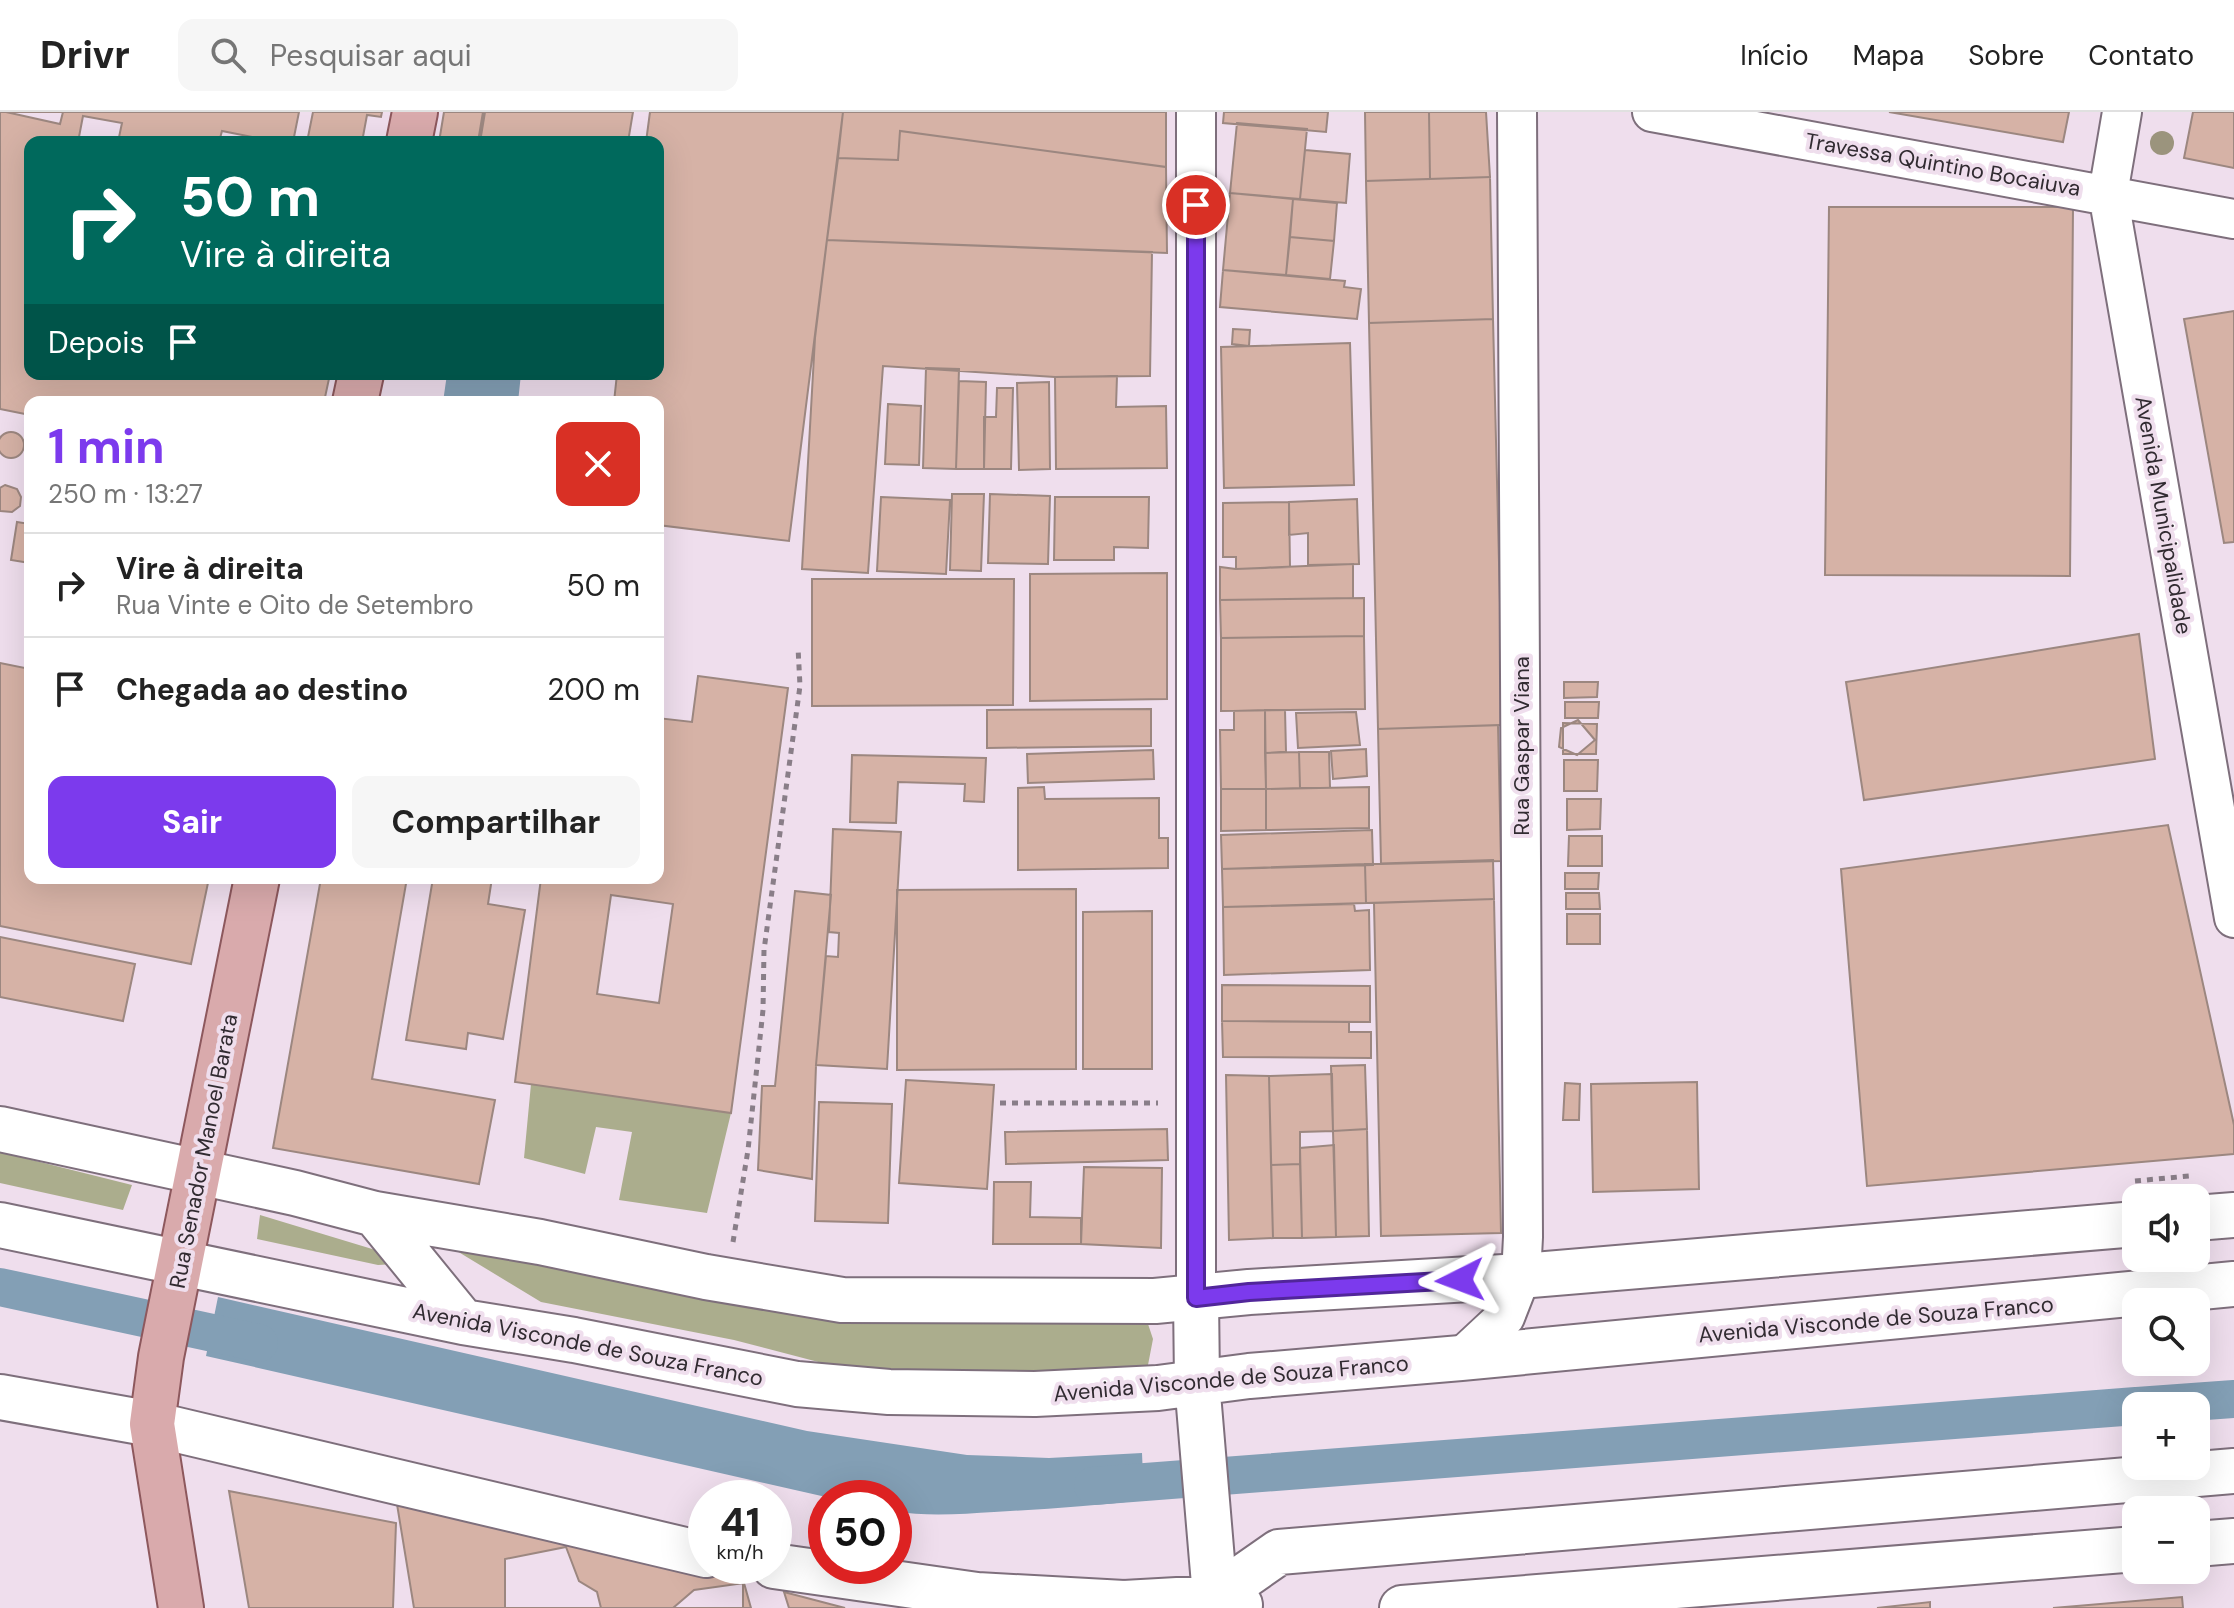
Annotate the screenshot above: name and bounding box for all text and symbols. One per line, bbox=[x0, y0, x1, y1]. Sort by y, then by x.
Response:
search box bbox=[178, 19, 738, 91]
text: Drivr bbox=[40, 30, 130, 80]
icon: search bbox=[206, 33, 250, 77]
text: Pesquisar aqui bbox=[270, 36, 472, 75]
text: Início bbox=[1740, 37, 1809, 74]
text: Mapa bbox=[1853, 37, 1924, 74]
text: Sobre bbox=[1968, 37, 2044, 74]
text: Contato bbox=[2088, 37, 2194, 74]
street label: Travessa Quintino Bocaiuva bbox=[1803, 126, 2083, 203]
text: 50 m bbox=[180, 160, 320, 233]
icon: right bbox=[48, 168, 152, 272]
pin bbox=[1162, 171, 1230, 239]
icon: arrive bbox=[1174, 183, 1218, 227]
text: Vire à direita bbox=[180, 231, 391, 278]
icon: arrive bbox=[161, 320, 205, 364]
text: Depois bbox=[48, 323, 145, 362]
street label: Avenida Municipalidade bbox=[2128, 394, 2199, 636]
text: 1 min bbox=[48, 415, 165, 478]
button: close bbox=[556, 422, 640, 506]
text: 250 m · 13:27 bbox=[48, 477, 203, 511]
text: Vire à direita bbox=[116, 549, 304, 588]
icon: right bbox=[48, 563, 92, 607]
text: 50 m bbox=[566, 566, 640, 605]
text: Rua Vinte e Oito de Setembro bbox=[116, 588, 474, 622]
street label: Rua Gaspar Viana bbox=[1507, 656, 1536, 836]
icon: arrive bbox=[48, 667, 92, 711]
text: Chegada ao destino bbox=[116, 670, 408, 709]
text: 200 m bbox=[547, 670, 640, 709]
button: Sair bbox=[48, 776, 336, 868]
button: Compartilhar bbox=[352, 776, 640, 868]
street label: Rua Senador Manoel Barata bbox=[163, 1011, 244, 1291]
map controls bbox=[2122, 1184, 2210, 1584]
button: sound bbox=[2122, 1184, 2210, 1272]
position arrow bbox=[1418, 1238, 1502, 1322]
button: search bbox=[2122, 1288, 2210, 1376]
street label: Avenida Visconde de Souza Franco bbox=[1697, 1290, 2055, 1349]
street label: Avenida Visconde de Souza Franco bbox=[410, 1296, 766, 1393]
street label: Avenida Visconde de Souza Franco bbox=[1052, 1349, 1410, 1408]
button: + bbox=[2122, 1392, 2210, 1480]
speed limit sign: 50 bbox=[808, 1480, 912, 1584]
text: 41 bbox=[720, 1496, 760, 1548]
button: − bbox=[2122, 1496, 2210, 1584]
text: km/h bbox=[716, 1539, 764, 1565]

